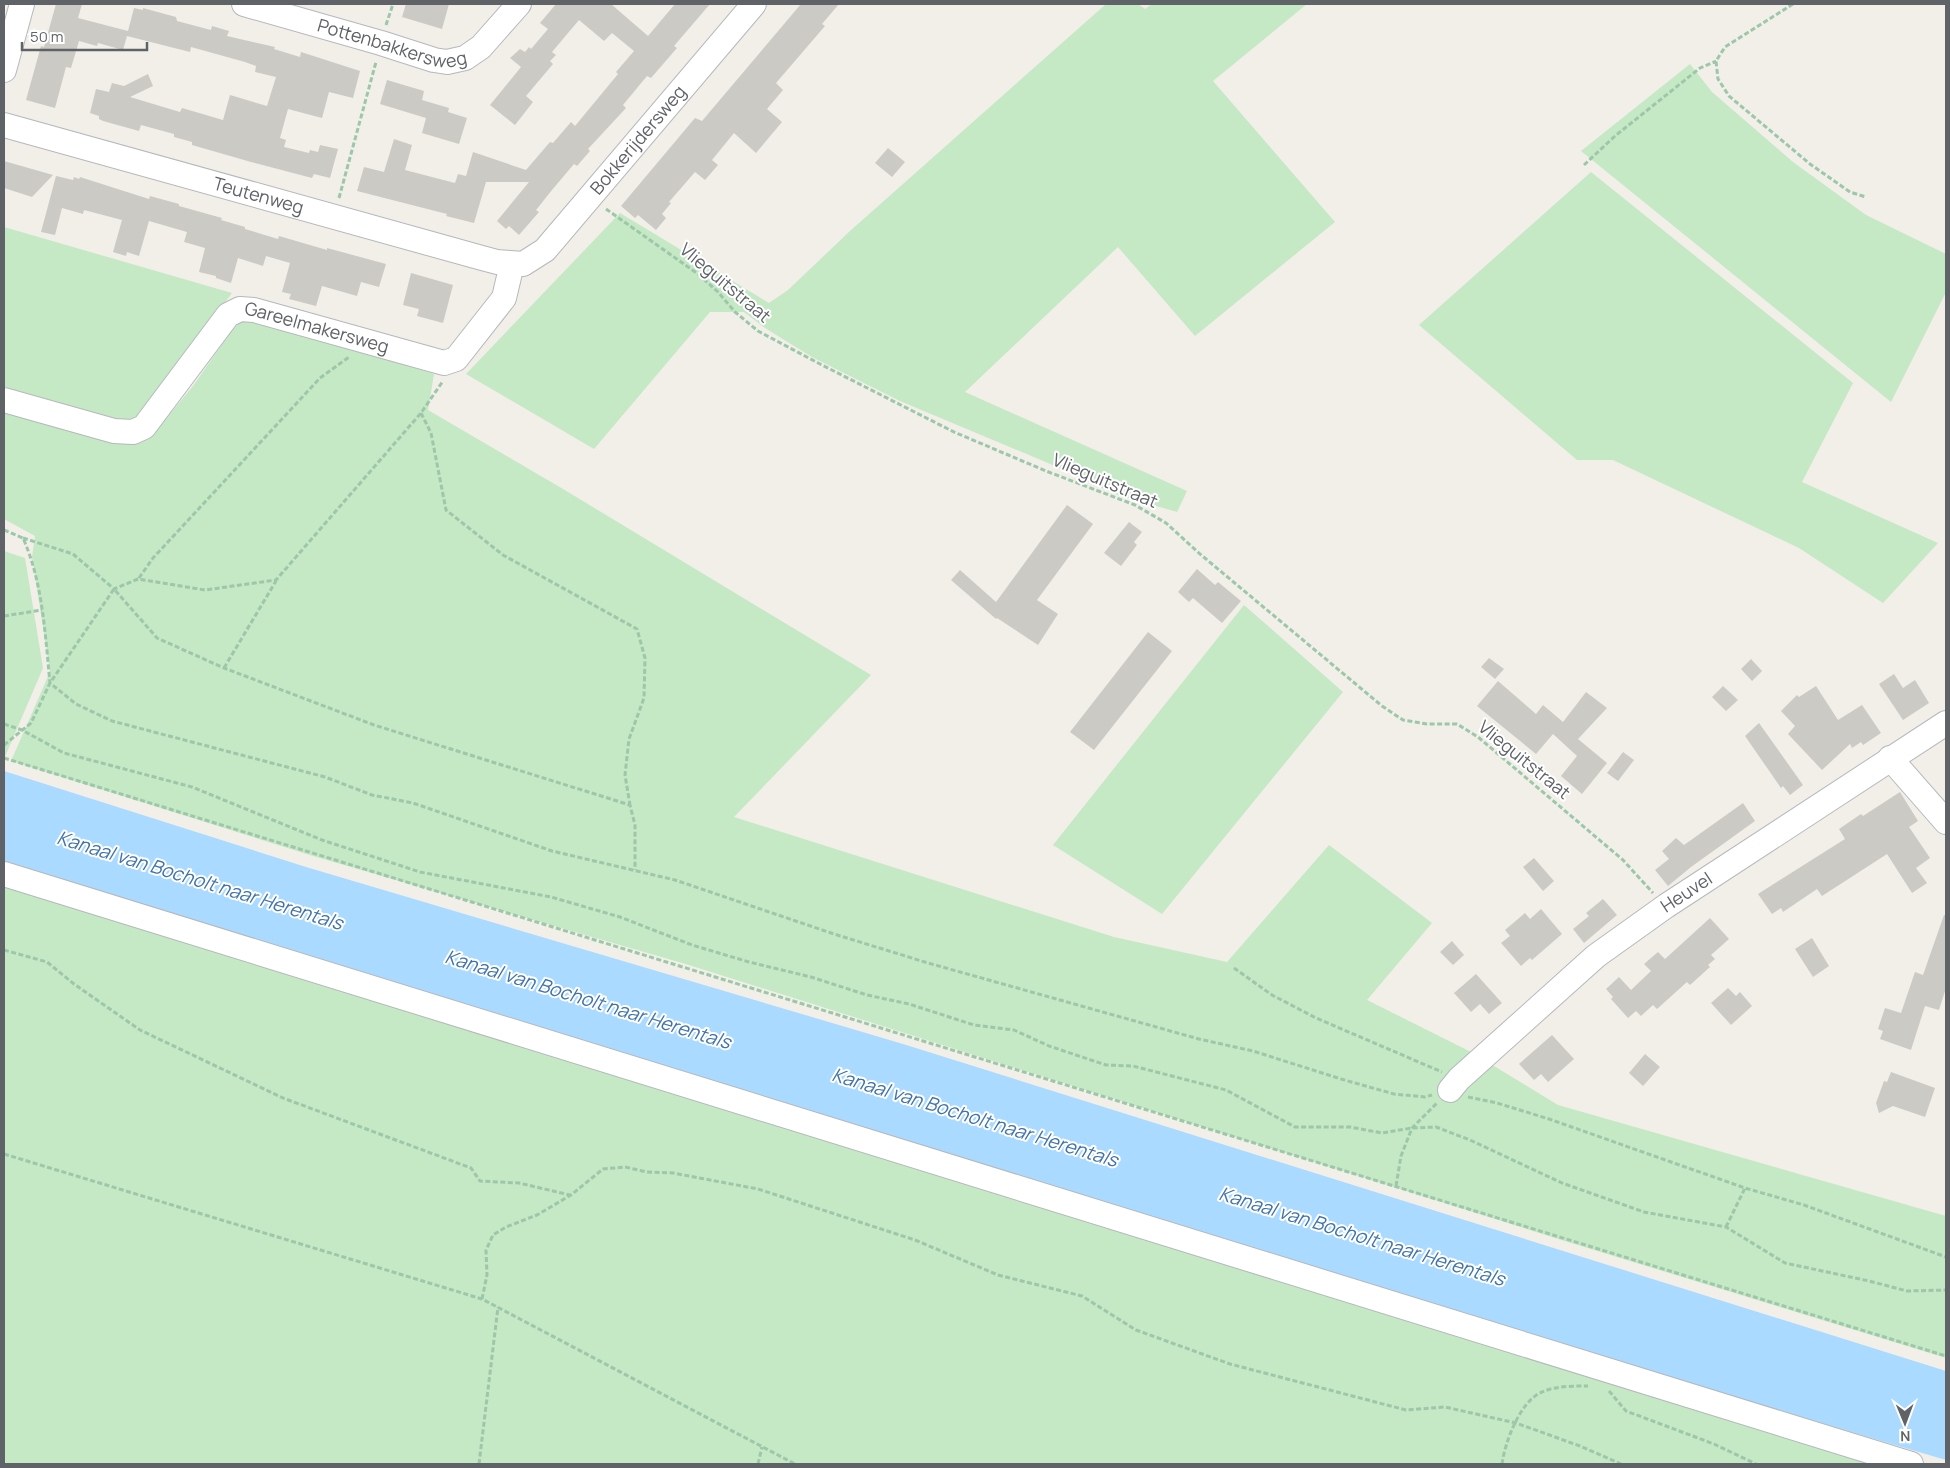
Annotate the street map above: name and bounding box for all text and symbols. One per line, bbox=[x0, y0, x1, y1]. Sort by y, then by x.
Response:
street label: Pottenbakkersweg bbox=[315, 13, 469, 73]
scale bar bbox=[22, 20, 148, 52]
text: 50 m bbox=[30, 26, 64, 47]
street label: Bokkerijdersweg bbox=[584, 80, 691, 199]
street label: Teutenweg bbox=[211, 171, 307, 219]
street label: Vlieguitstraat bbox=[675, 237, 776, 327]
street label: Gareelmakersweg bbox=[244, 296, 392, 358]
street label: Vlieguitstraat bbox=[1049, 447, 1162, 513]
street label: Vlieguitstraat bbox=[1473, 715, 1576, 804]
water label: Kanaal van Bocholt naar Herentals bbox=[54, 824, 348, 937]
street label: Heuvel bbox=[1656, 866, 1717, 917]
water label: Kanaal van Bocholt naar Herentals bbox=[442, 943, 736, 1056]
water label: Kanaal van Bocholt naar Herentals bbox=[829, 1061, 1123, 1174]
water label: Kanaal van Bocholt naar Herentals bbox=[1216, 1180, 1510, 1293]
north arrow bbox=[1880, 1398, 1930, 1448]
text: N bbox=[1900, 1427, 1910, 1446]

